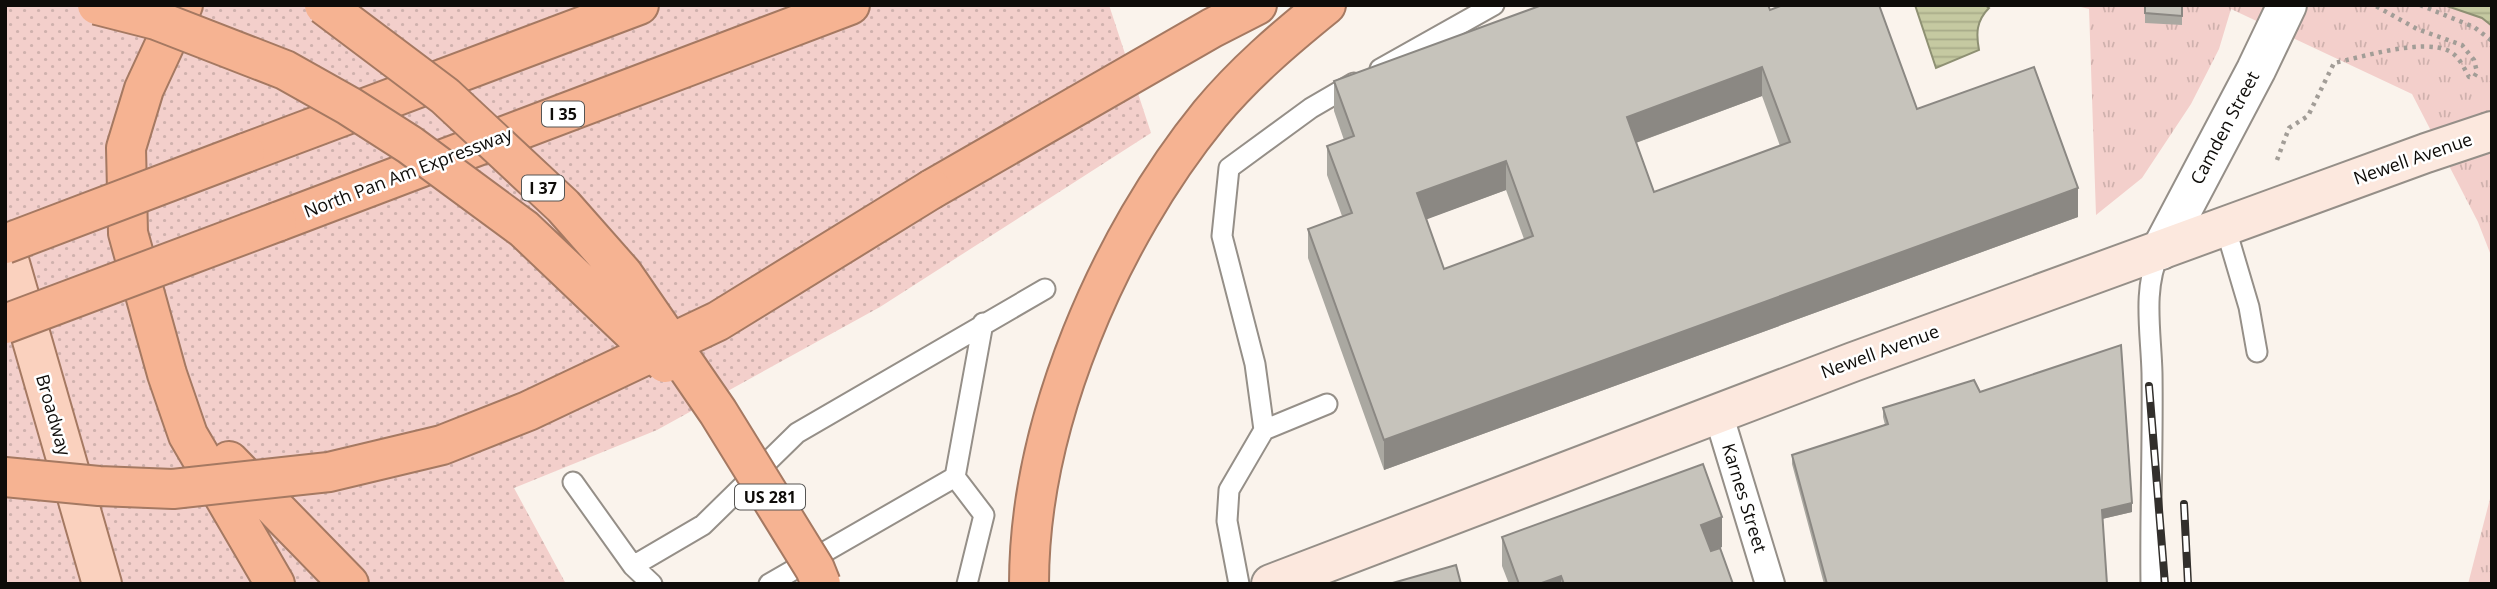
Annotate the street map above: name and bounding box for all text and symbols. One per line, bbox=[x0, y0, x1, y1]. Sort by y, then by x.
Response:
street label: Camden Street bbox=[2184, 67, 2264, 188]
road number: I 35 bbox=[542, 102, 584, 126]
street label: North Pan Am Expressway bbox=[300, 121, 516, 223]
street label: Newell Avenue bbox=[2350, 126, 2475, 190]
road number: I 37 bbox=[522, 176, 564, 200]
street label: Newell Avenue bbox=[1817, 319, 1942, 384]
street label: Broadway bbox=[31, 371, 77, 459]
street label: Karnes Street bbox=[1717, 440, 1773, 555]
road number: US 281 bbox=[735, 484, 805, 510]

